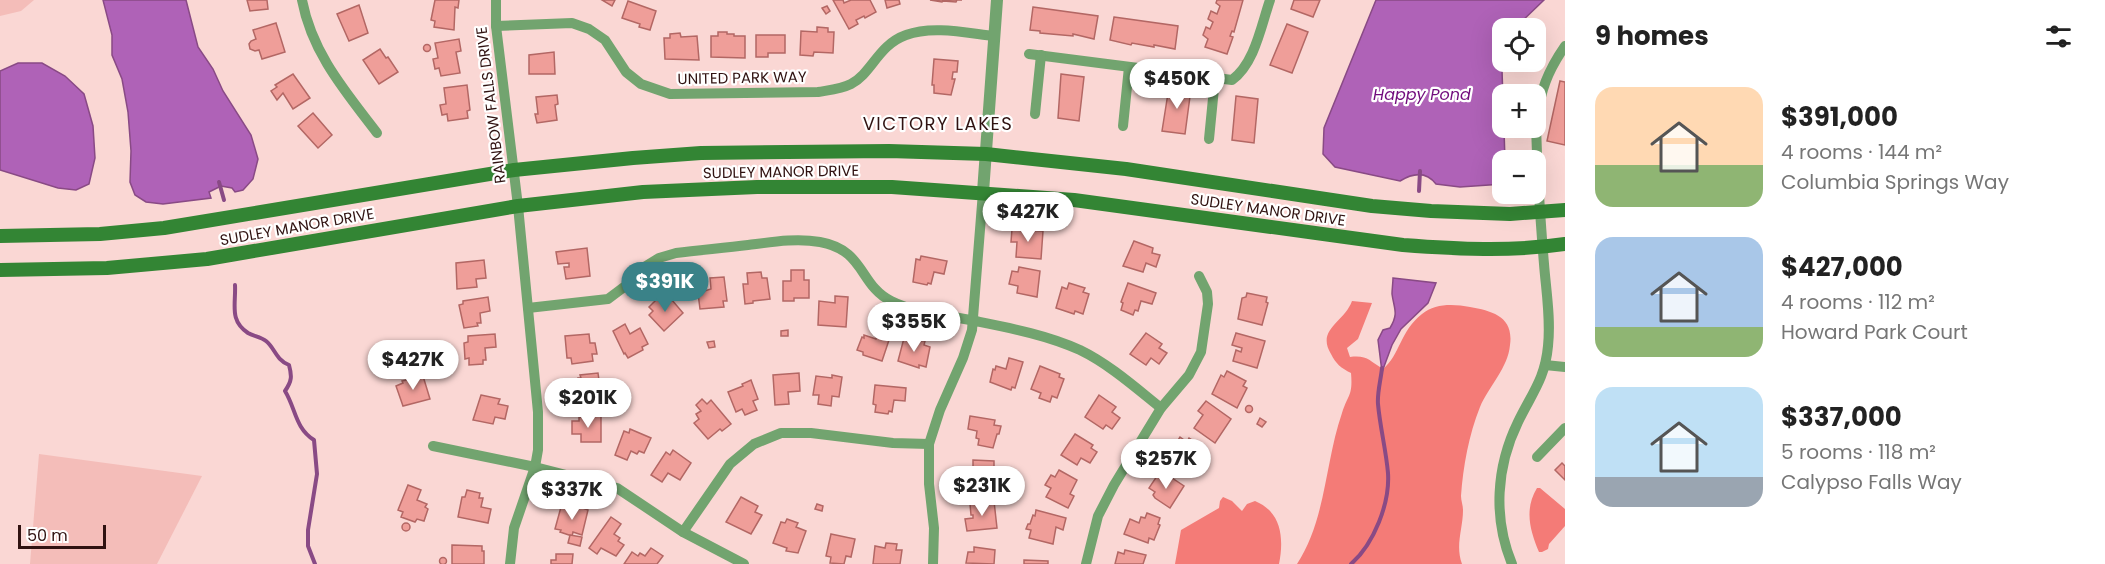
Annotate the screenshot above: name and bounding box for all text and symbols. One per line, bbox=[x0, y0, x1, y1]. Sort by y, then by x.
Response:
map controls bbox=[1492, 18, 1546, 204]
button: locate bbox=[1492, 18, 1546, 72]
text: 9 homes bbox=[1595, 18, 1709, 54]
icon: filters bbox=[2042, 20, 2075, 53]
street label: RAINBOW FALLS DRIVE bbox=[470, 25, 511, 185]
pin: $450K bbox=[1135, 59, 1219, 110]
text: $450K bbox=[1144, 64, 1210, 92]
street label: UNITED PARK WAY bbox=[677, 66, 807, 89]
water label: Happy Pond bbox=[1373, 83, 1471, 106]
button: + bbox=[1492, 84, 1546, 138]
text: $391,000 bbox=[1781, 99, 1898, 135]
district label: VICTORY LAKES bbox=[863, 111, 1013, 136]
icon: home bbox=[1643, 111, 1715, 183]
text: 4 rooms · 144 m² bbox=[1781, 138, 1942, 166]
button: − bbox=[1492, 150, 1546, 204]
street label: SUDLEY MANOR DRIVE bbox=[703, 160, 859, 183]
text: Columbia Springs Way bbox=[1781, 168, 2009, 196]
street label: SUDLEY MANOR DRIVE bbox=[1189, 188, 1347, 231]
pin: $427K bbox=[986, 192, 1070, 243]
text: $427K bbox=[997, 197, 1059, 225]
street label: SUDLEY MANOR DRIVE bbox=[218, 203, 376, 250]
text: $427,000 bbox=[1781, 249, 1903, 285]
icon: home bbox=[1643, 261, 1715, 333]
pin: $391K bbox=[623, 262, 707, 313]
text: $391K bbox=[635, 267, 695, 295]
text: 4 rooms · 112 m² bbox=[1781, 288, 1935, 316]
pin: $355K bbox=[872, 302, 956, 353]
text: $355K bbox=[881, 307, 947, 335]
text: Howard Park Court bbox=[1781, 318, 1968, 346]
pin: $427K bbox=[371, 340, 455, 391]
text: $427K bbox=[382, 345, 444, 373]
pin: $201K bbox=[546, 378, 630, 429]
text: $201K bbox=[558, 383, 618, 411]
text: $337,000 bbox=[1781, 399, 1902, 435]
icon: home bbox=[1643, 411, 1715, 483]
text: 5 rooms · 118 m² bbox=[1781, 438, 1936, 466]
pin: $257K bbox=[1124, 439, 1208, 490]
text: $257K bbox=[1135, 444, 1197, 472]
pin: $231K bbox=[940, 466, 1024, 517]
text: Calypso Falls Way bbox=[1781, 468, 1962, 496]
pin: $337K bbox=[530, 470, 614, 521]
text: $231K bbox=[953, 471, 1011, 499]
text: $337K bbox=[541, 475, 603, 503]
scale bar bbox=[18, 522, 106, 550]
text: 50 m bbox=[27, 524, 68, 547]

